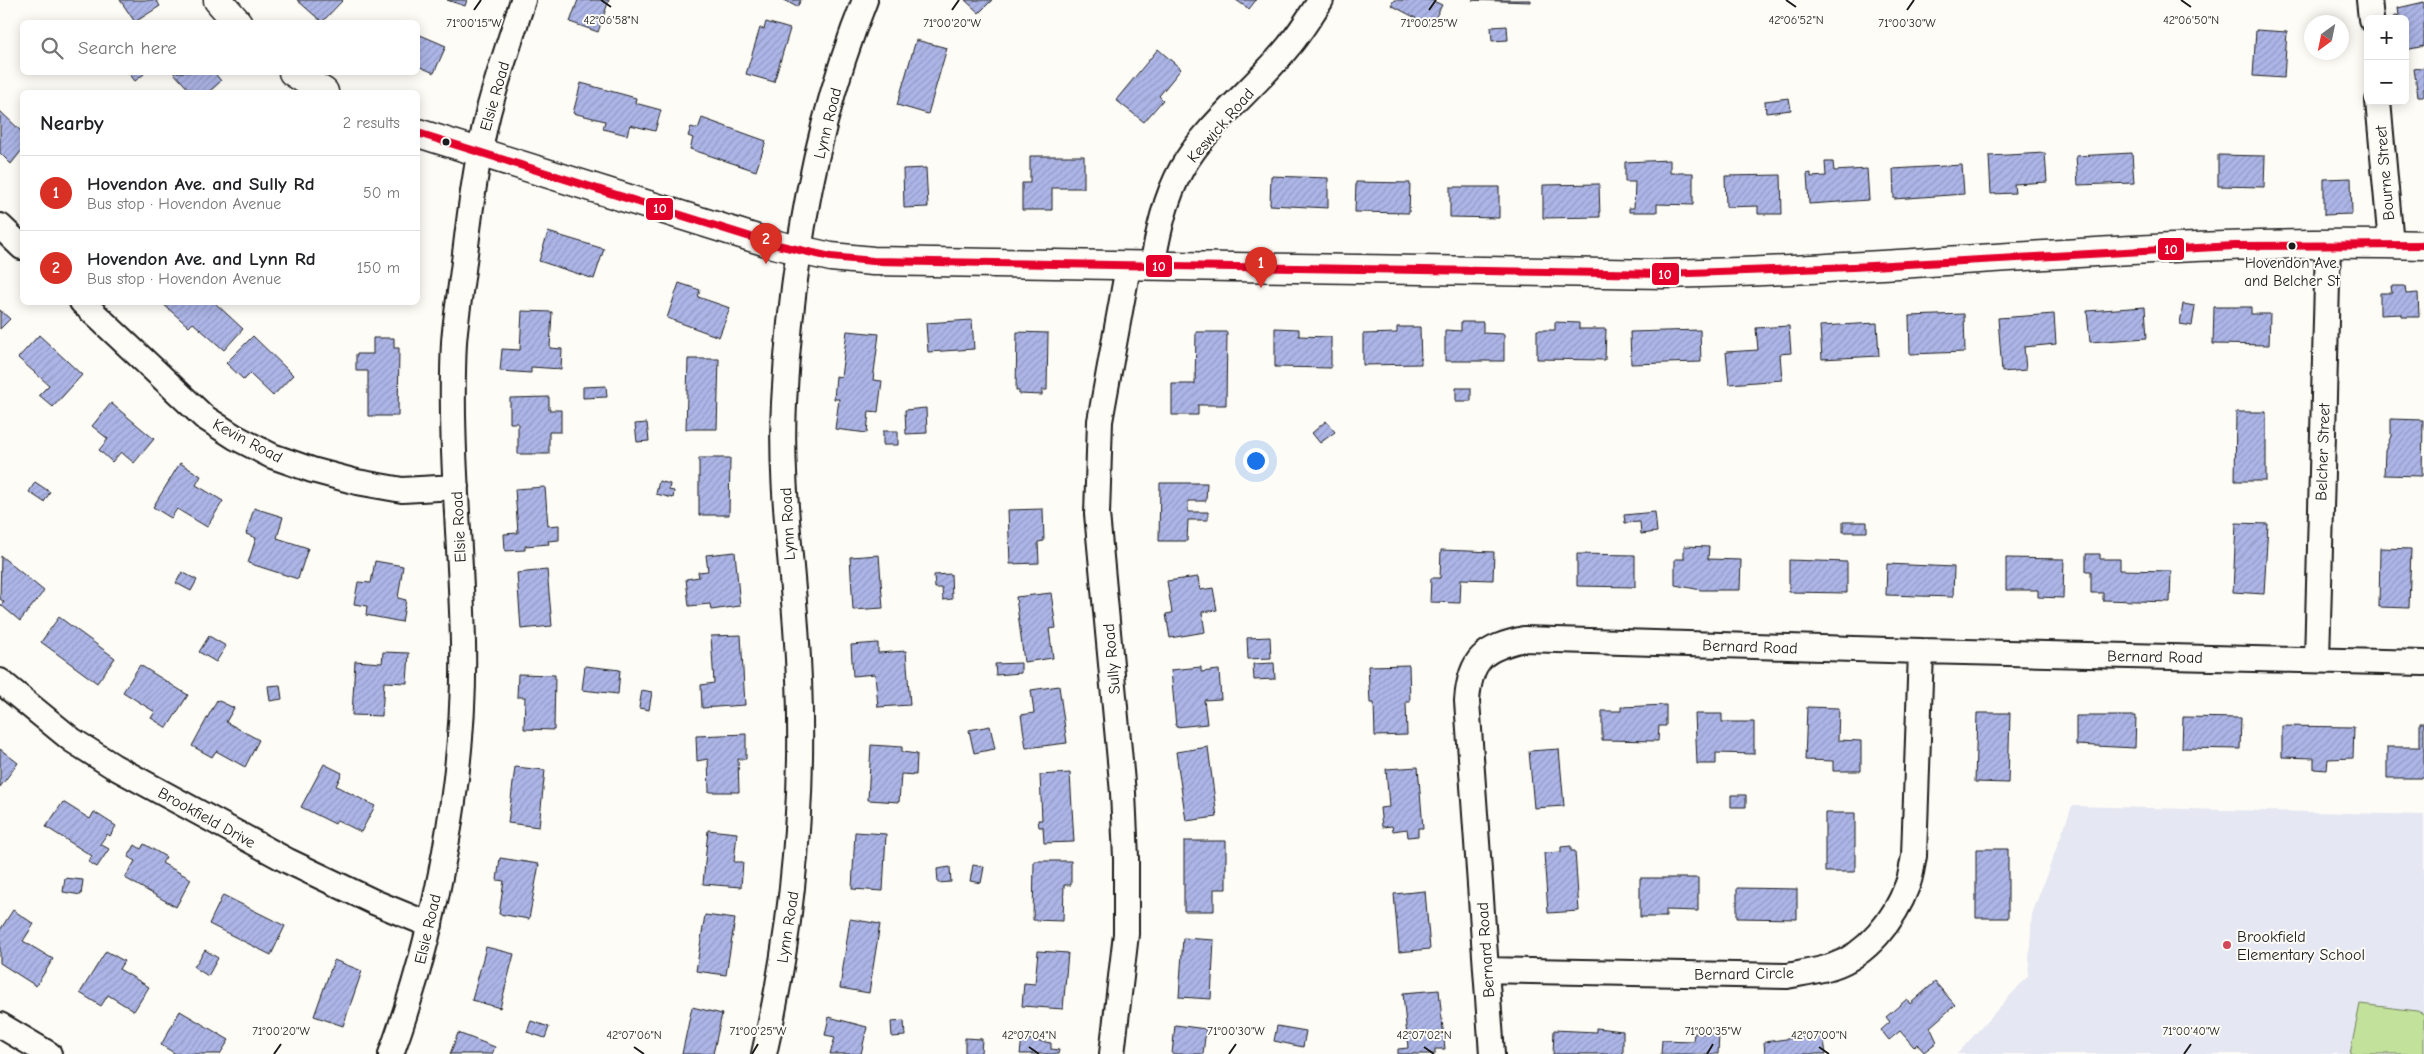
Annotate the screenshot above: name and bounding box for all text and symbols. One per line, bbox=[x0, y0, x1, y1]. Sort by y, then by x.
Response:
text: 42°06'58"N bbox=[583, 13, 639, 27]
text: 42°06'52"N bbox=[1768, 13, 1824, 27]
text: 42°06'50"N bbox=[2163, 13, 2219, 27]
north arrow bbox=[2304, 15, 2349, 60]
map controls bbox=[2364, 15, 2409, 105]
button: + bbox=[2364, 15, 2409, 60]
text: 71°00'15"W bbox=[446, 16, 502, 30]
text: 71°00'20"W bbox=[923, 16, 981, 30]
text: 71°00'25"W bbox=[1401, 16, 1458, 30]
text: 71°00'30"W bbox=[1878, 16, 1936, 30]
search box bbox=[20, 20, 420, 75]
icon: search bbox=[38, 34, 66, 62]
text: Search here bbox=[78, 37, 177, 59]
street label: Elsie Road bbox=[476, 59, 513, 133]
button: − bbox=[2364, 60, 2409, 105]
street label: Keswick Road bbox=[1184, 85, 1258, 166]
street label: Lynn Road bbox=[810, 86, 846, 161]
text: Nearby bbox=[40, 111, 104, 135]
text: 2 results bbox=[343, 114, 400, 132]
street label: Bourne Street bbox=[2372, 124, 2398, 221]
unlabelled marker bbox=[441, 137, 451, 147]
text: Hovendon Ave. and Sully Rd bbox=[87, 173, 315, 195]
text: 1 bbox=[53, 184, 59, 202]
text: 50 m bbox=[363, 184, 400, 202]
text: Bus stop · Hovendon Avenue bbox=[87, 195, 281, 213]
line badge: 10 bbox=[645, 197, 674, 221]
text: 10 bbox=[653, 200, 667, 217]
pin: 2 bbox=[750, 223, 782, 264]
line badge: 10 bbox=[2157, 237, 2185, 261]
text: 10 bbox=[2164, 241, 2178, 258]
marker: Hovendon Ave. and Belcher St bbox=[2287, 241, 2297, 251]
pin: 1 bbox=[1245, 247, 1277, 288]
text: Hovendon Ave. and Lynn Rd bbox=[87, 248, 316, 270]
line badge: 10 bbox=[1145, 254, 1173, 278]
place label: Hovendon Ave. and Belcher St bbox=[2244, 254, 2340, 290]
text: 10 bbox=[1152, 258, 1166, 275]
text: 2 bbox=[52, 259, 60, 277]
text: 150 m bbox=[357, 259, 400, 277]
line badge: 10 bbox=[1651, 262, 1680, 286]
text: 10 bbox=[1658, 266, 1672, 283]
text: Bus stop · Hovendon Avenue bbox=[87, 270, 281, 288]
street label: Belcher Street bbox=[2312, 403, 2334, 501]
street label: Kevin Road bbox=[210, 415, 285, 467]
your location bbox=[1243, 448, 1269, 474]
street label: Lynn Road bbox=[777, 487, 799, 561]
street label: Elsie Road bbox=[448, 491, 470, 563]
street label: Sully Road bbox=[1100, 623, 1124, 695]
street label: Bernard Road bbox=[1702, 636, 1798, 658]
street label: Bernard Road bbox=[2107, 647, 2203, 667]
street label: Brookfield Drive bbox=[155, 784, 258, 852]
street label: Lynn Road bbox=[773, 890, 803, 964]
street label: Elsie Road bbox=[411, 892, 445, 966]
street label: Bernard Road bbox=[1474, 902, 1498, 998]
place label: Brookfield Elementary School bbox=[2237, 928, 2365, 964]
marker: Brookfield Elementary School bbox=[2221, 939, 2233, 951]
street label: Bernard Circle bbox=[1694, 964, 1794, 984]
text: 71°00'20"W bbox=[252, 1024, 310, 1038]
text: 71°00'25"W bbox=[730, 1024, 787, 1038]
text: 71°00'30"W bbox=[1207, 1024, 1265, 1038]
text: 71°00'35"W bbox=[1685, 1024, 1742, 1038]
text: 71°00'40"W bbox=[2162, 1024, 2220, 1038]
text: 42°07'06"N bbox=[606, 1028, 662, 1042]
text: 42°07'04"N bbox=[1002, 1028, 1056, 1042]
text: 42°07'02"N bbox=[1396, 1028, 1452, 1042]
text: 42°07'00"N bbox=[1791, 1028, 1847, 1042]

